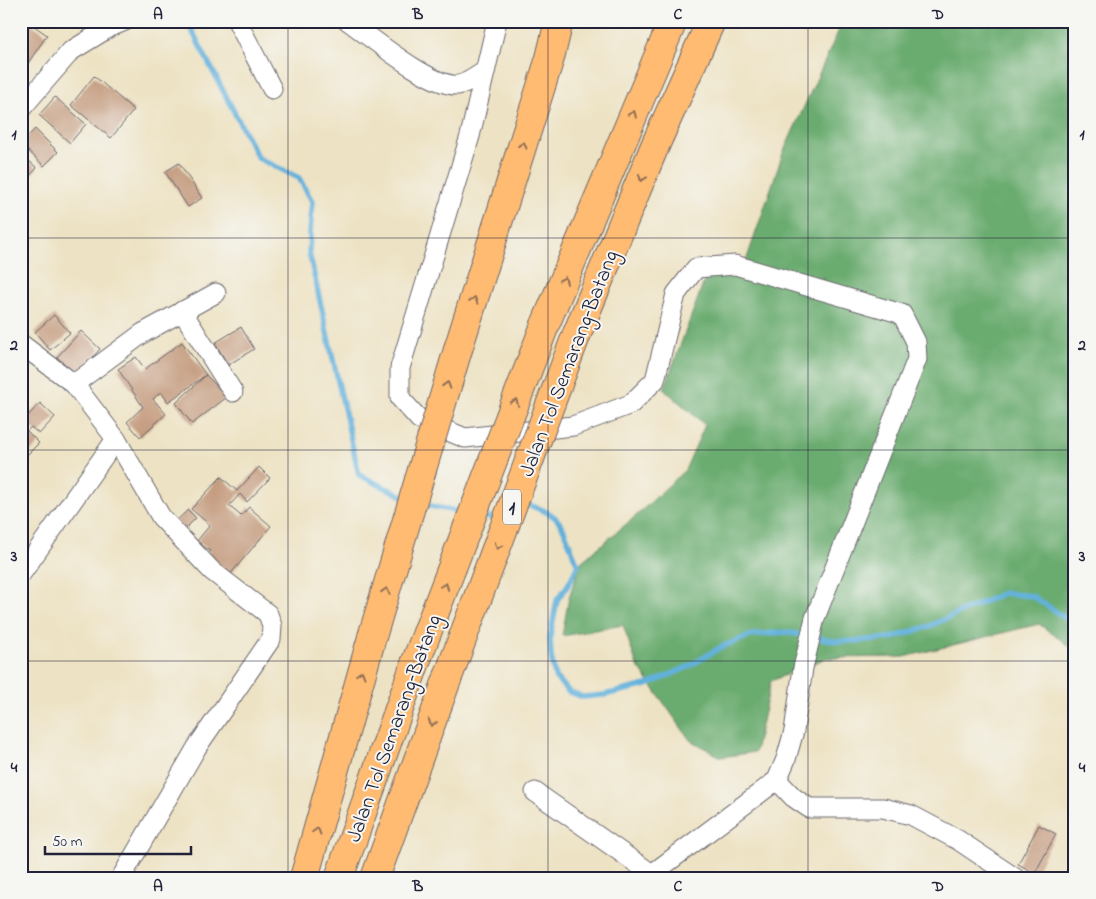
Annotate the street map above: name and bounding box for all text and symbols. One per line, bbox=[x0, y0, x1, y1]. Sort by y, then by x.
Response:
text: A bbox=[153, 3, 163, 27]
text: B bbox=[412, 3, 424, 27]
text: C bbox=[674, 3, 683, 27]
text: D bbox=[931, 3, 944, 27]
one-way arrow bbox=[627, 110, 638, 119]
text: 1 bbox=[11, 123, 17, 147]
text: 1 bbox=[1079, 123, 1085, 147]
one-way arrow bbox=[517, 141, 527, 149]
one-way arrow bbox=[637, 173, 648, 182]
street label: Jalan Tol Semarang–Batang bbox=[513, 246, 629, 482]
one-way arrow bbox=[557, 276, 568, 285]
one-way arrow bbox=[468, 296, 478, 304]
text: 2 bbox=[9, 334, 18, 358]
text: 2 bbox=[1077, 334, 1086, 358]
one-way arrow bbox=[442, 381, 452, 389]
one-way arrow bbox=[509, 398, 519, 407]
road number: 1 bbox=[503, 490, 521, 524]
one-way arrow bbox=[494, 541, 504, 550]
text: 3 bbox=[10, 545, 18, 569]
text: 3 bbox=[1078, 545, 1086, 569]
one-way arrow bbox=[439, 582, 449, 591]
one-way arrow bbox=[380, 587, 390, 595]
street label: Jalan Tol Semarang–Batang bbox=[340, 611, 452, 847]
one-way arrow bbox=[356, 671, 366, 679]
one-way arrow bbox=[428, 718, 438, 727]
text: 4 bbox=[10, 756, 18, 780]
text: 4 bbox=[1078, 756, 1086, 780]
scale bar bbox=[45, 824, 191, 856]
one-way arrow bbox=[311, 826, 322, 835]
text: 50 m bbox=[52, 831, 83, 853]
text: A bbox=[153, 875, 163, 899]
text: B bbox=[412, 875, 424, 899]
text: C bbox=[674, 875, 683, 899]
text: D bbox=[931, 875, 944, 899]

